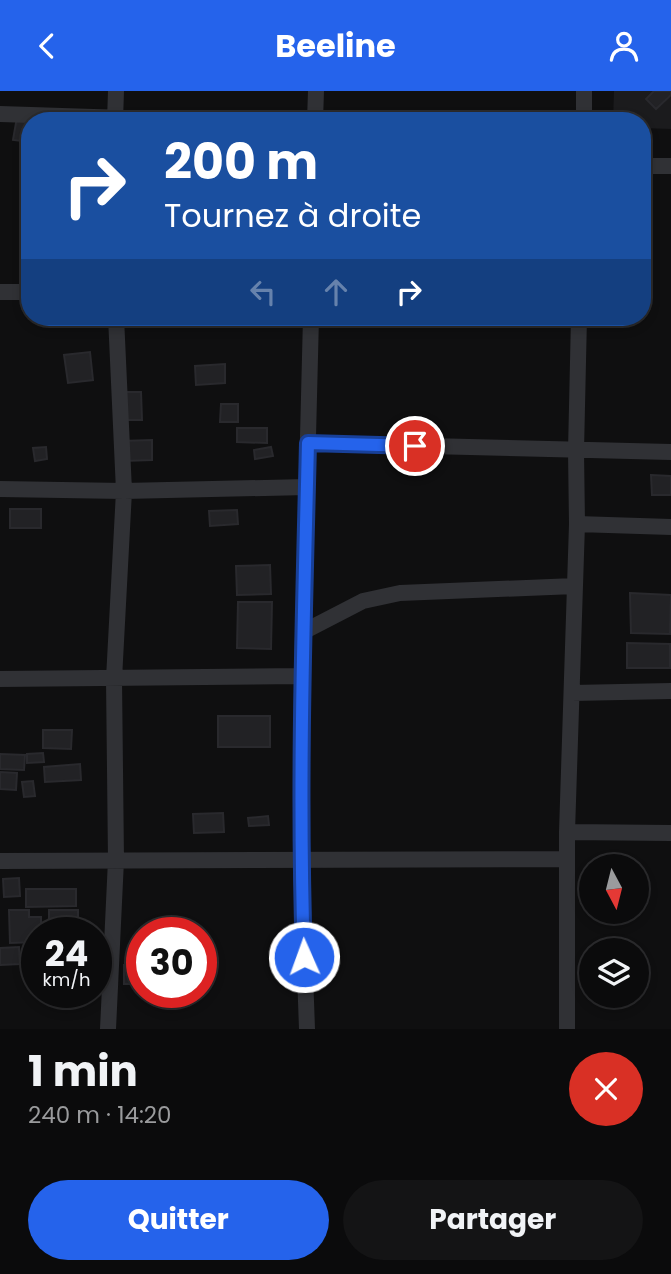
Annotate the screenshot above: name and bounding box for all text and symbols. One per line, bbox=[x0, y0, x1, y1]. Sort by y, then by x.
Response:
text: Beeline bbox=[275, 23, 396, 68]
icon: back bbox=[28, 27, 66, 65]
icon: person bbox=[605, 27, 643, 65]
text: 200 m bbox=[164, 128, 318, 196]
icon: right bbox=[49, 140, 140, 231]
text: Tournez à droite bbox=[164, 193, 421, 238]
icon: left bbox=[244, 273, 282, 311]
icon: ahead bbox=[317, 273, 355, 311]
icon: right bbox=[390, 273, 428, 311]
pin bbox=[385, 416, 445, 476]
icon: arrive bbox=[396, 427, 434, 465]
north arrow bbox=[579, 854, 649, 924]
map controls bbox=[579, 854, 649, 1008]
speed limit sign: 30 bbox=[126, 917, 217, 1008]
position arrow bbox=[267, 920, 341, 994]
text: 24 bbox=[45, 929, 88, 978]
button: layers bbox=[579, 938, 649, 1008]
text: km/h bbox=[43, 967, 90, 992]
text: 1 min bbox=[28, 1042, 138, 1101]
button: close bbox=[569, 1052, 643, 1126]
text: 240 m · 14:20 bbox=[28, 1099, 172, 1131]
button: Quitter bbox=[28, 1180, 329, 1260]
button: Partager bbox=[343, 1180, 643, 1260]

